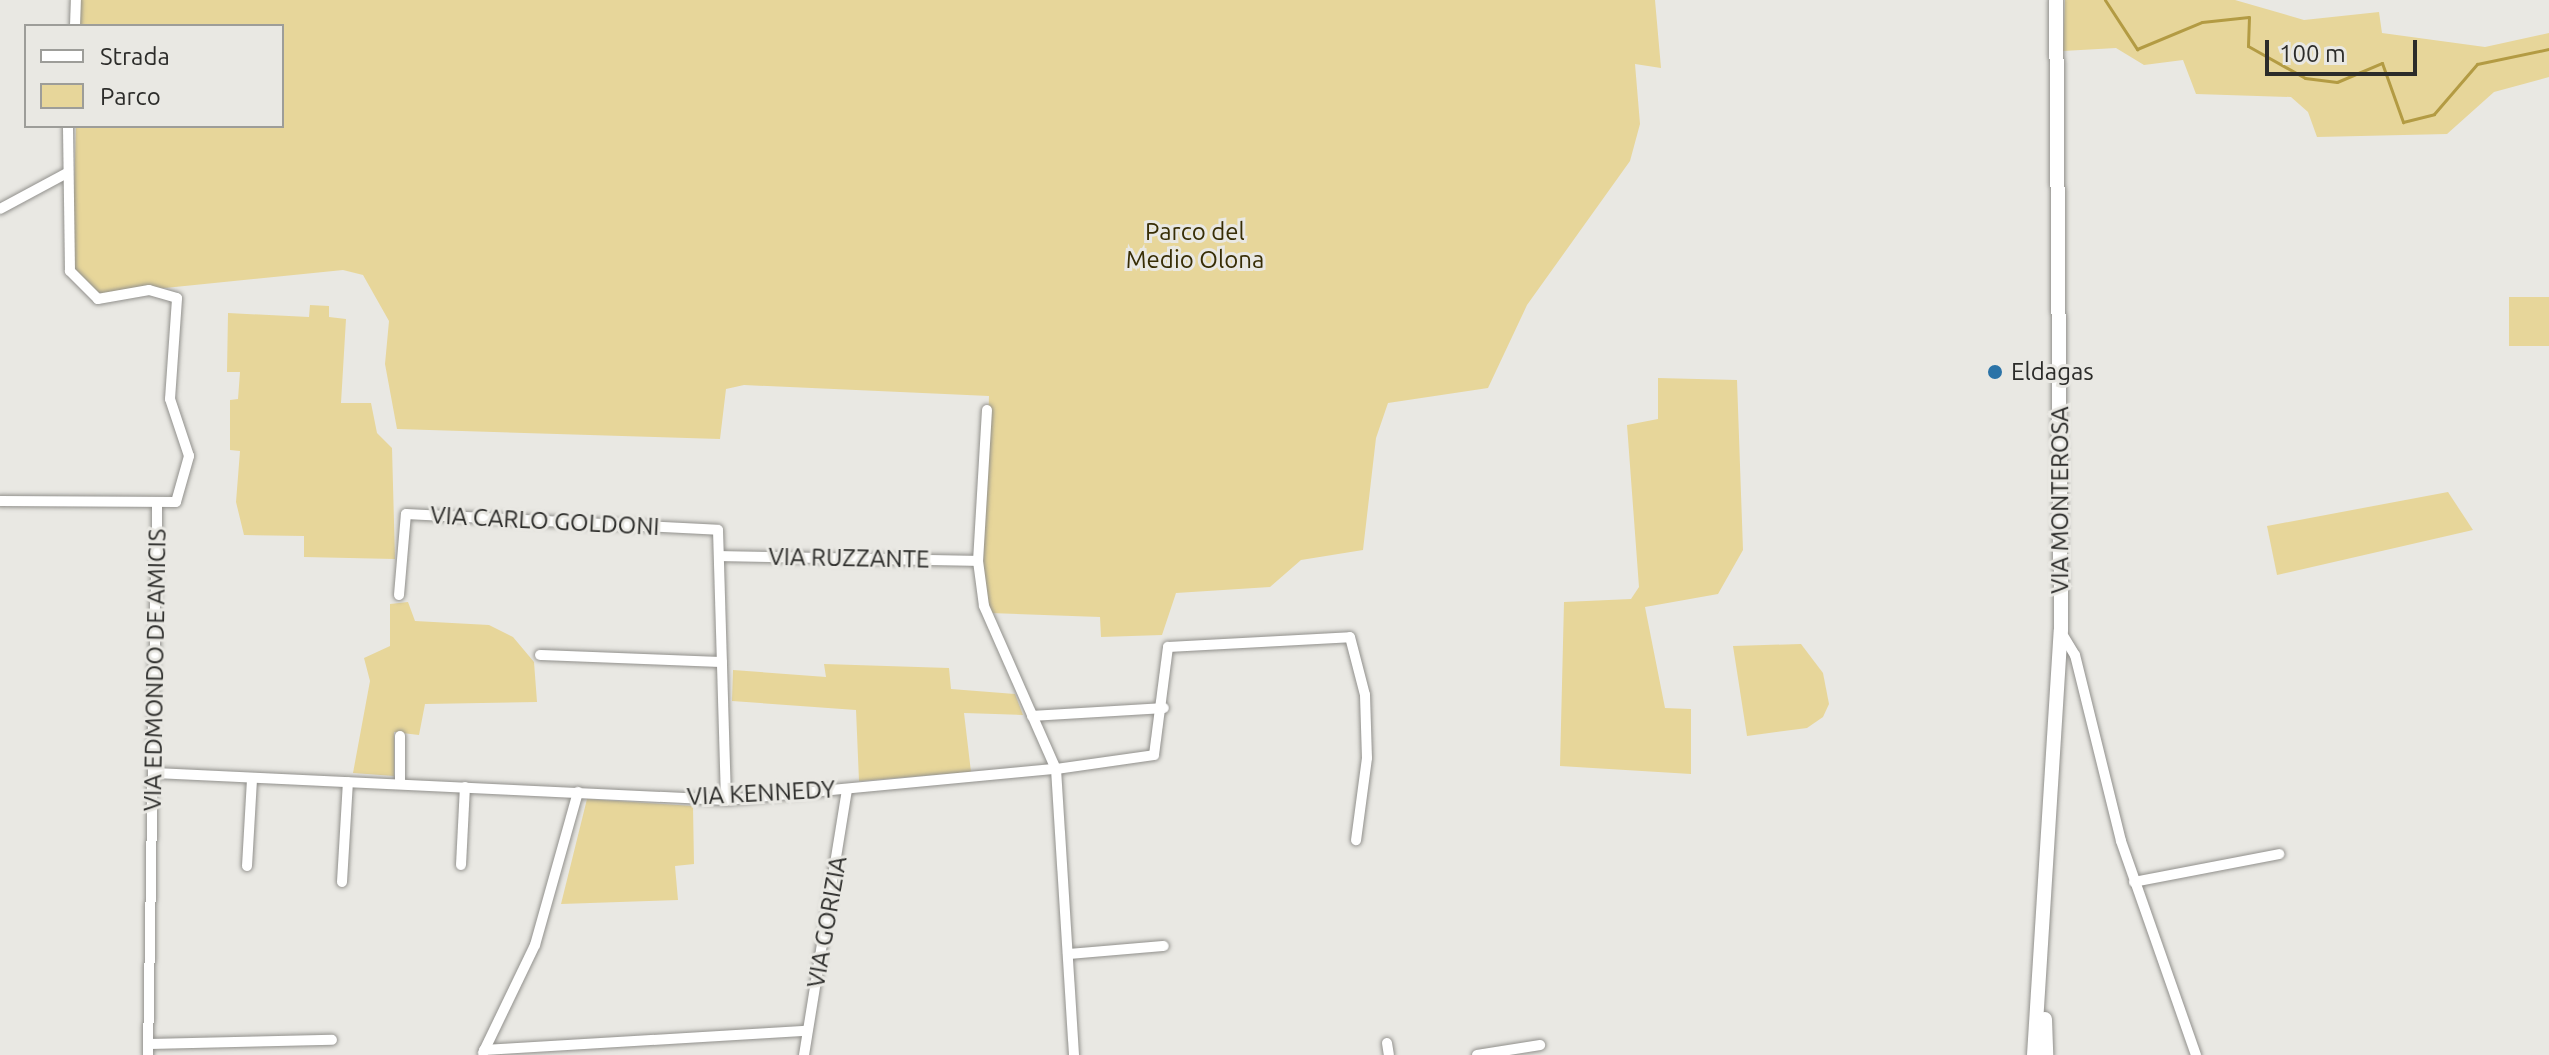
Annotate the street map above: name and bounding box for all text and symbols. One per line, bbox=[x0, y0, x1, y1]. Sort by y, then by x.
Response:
legend bbox=[24, 24, 284, 128]
scale bar bbox=[2269, 24, 2421, 74]
text: 100 m bbox=[2279, 40, 2346, 67]
text: Strada bbox=[100, 43, 170, 70]
text: Parco bbox=[100, 83, 161, 110]
park label: Parco del Medio Olona bbox=[1126, 218, 1264, 274]
place label: Eldagas bbox=[2011, 358, 2094, 386]
marker: Eldagas bbox=[1986, 363, 2004, 381]
street label: VIA MONTEROSA bbox=[2046, 406, 2074, 594]
street label: VIA CARLO GOLDONI bbox=[430, 501, 660, 541]
street label: VIA EDMONDO DE AMICIS bbox=[138, 529, 172, 811]
street label: VIA RUZZANTE bbox=[768, 542, 930, 574]
street label: VIA KENNEDY bbox=[686, 775, 836, 811]
street label: VIA GORIZIA bbox=[801, 854, 853, 990]

